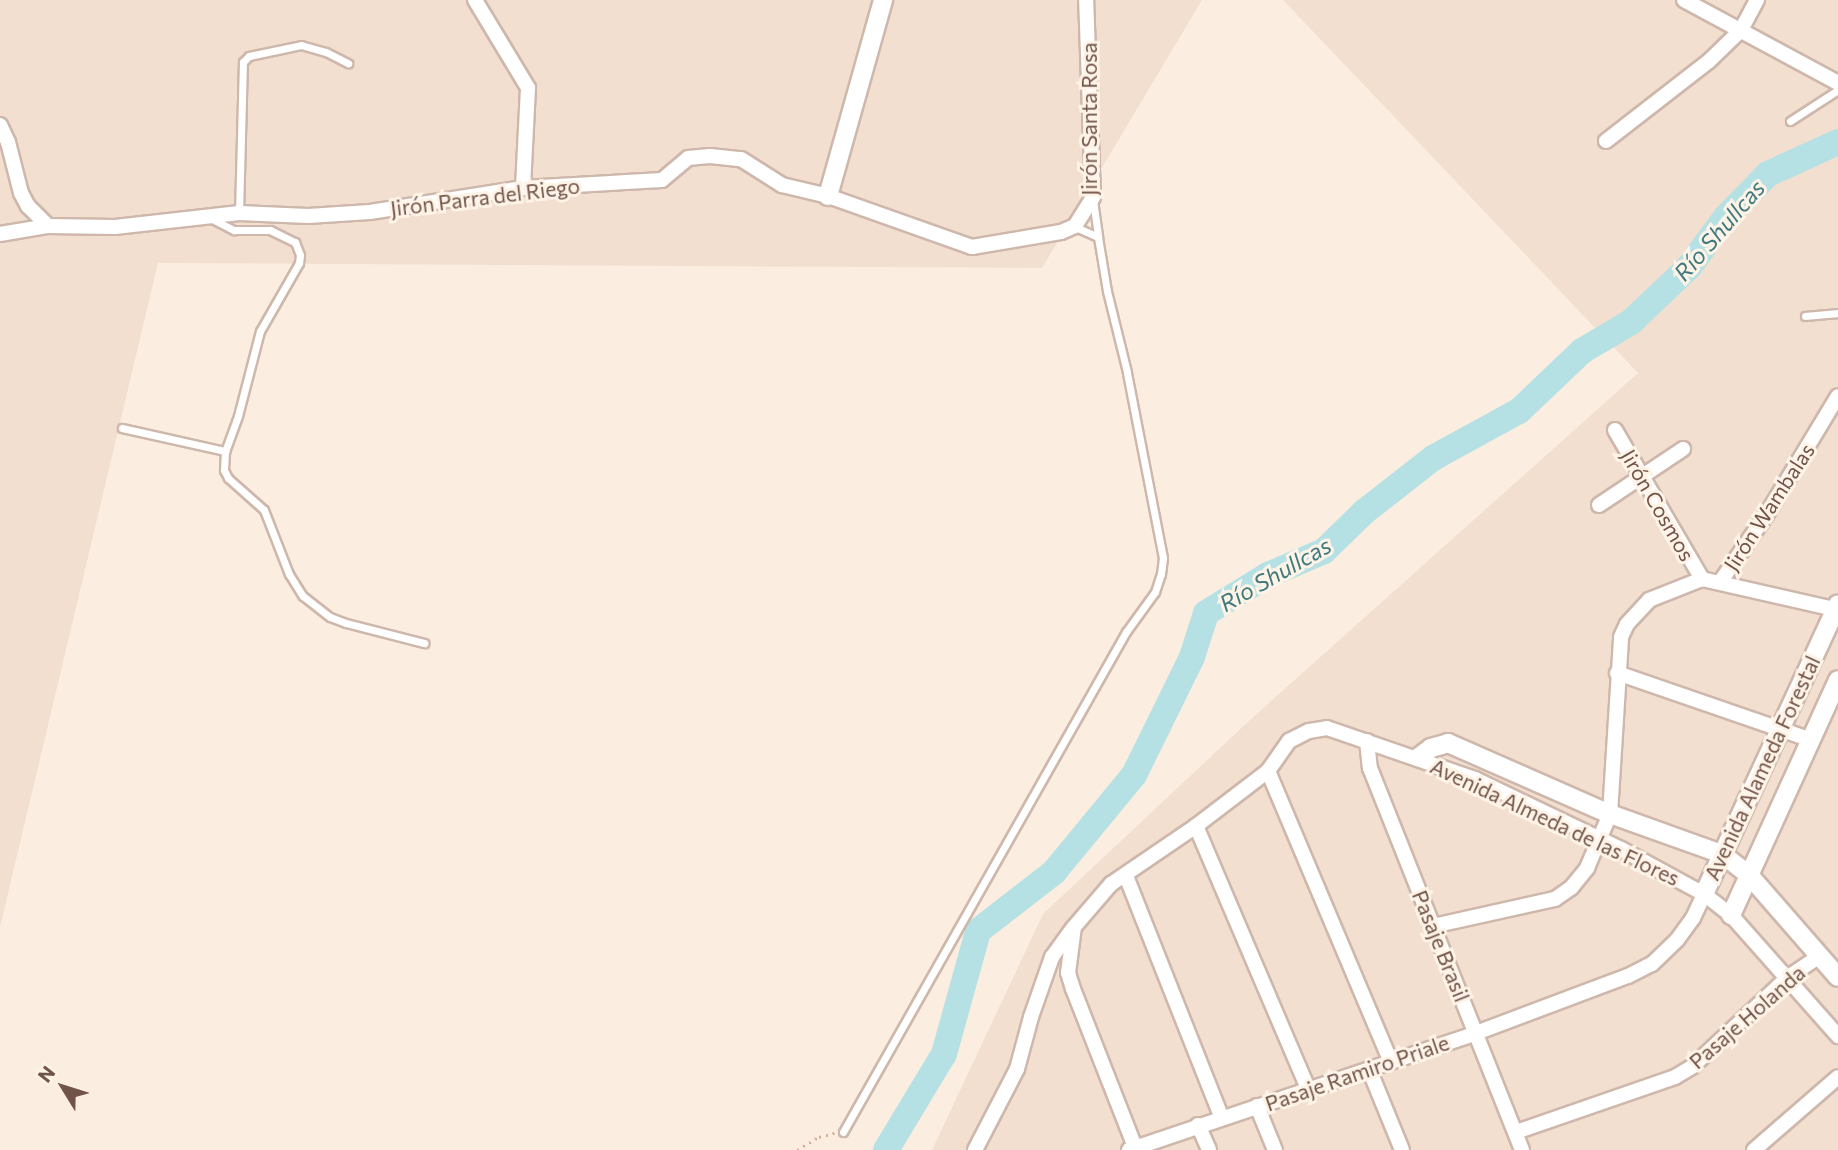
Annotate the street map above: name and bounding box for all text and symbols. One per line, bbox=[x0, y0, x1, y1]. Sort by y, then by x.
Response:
street label: Jirón Santa Rosa bbox=[1076, 42, 1102, 196]
street label: Jirón Parra del Riego bbox=[389, 173, 581, 221]
water label: Río Shullcas bbox=[1668, 174, 1770, 286]
street label: Jirón Wambalas bbox=[1718, 438, 1820, 576]
street label: Jirón Cosmos bbox=[1616, 445, 1700, 565]
water label: Río Shullcas bbox=[1214, 531, 1336, 617]
street label: Avenida Alameda Forestal bbox=[1699, 652, 1825, 884]
street label: Avenida Almeda de las Flores bbox=[1427, 753, 1683, 891]
street label: Pasaje Brasil bbox=[1407, 887, 1475, 1005]
street label: Pasaje Holanda bbox=[1684, 960, 1810, 1074]
street label: Pasaje Ramiro Priale bbox=[1262, 1030, 1452, 1116]
north arrow bbox=[28, 1052, 98, 1122]
text: N bbox=[33, 1061, 60, 1086]

